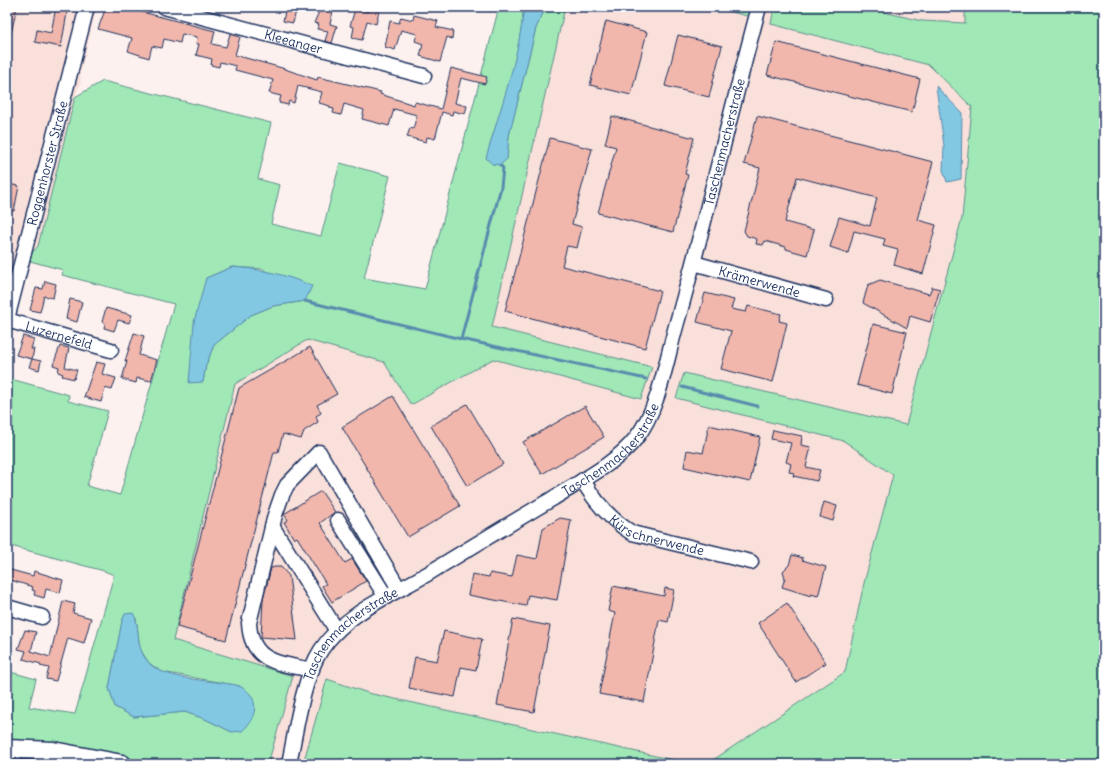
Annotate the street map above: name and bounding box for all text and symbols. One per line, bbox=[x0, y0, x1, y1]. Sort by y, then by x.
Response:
street label: Kleeanger bbox=[262, 26, 325, 58]
street label: Taschenmacherstraße bbox=[700, 77, 749, 207]
street label: Roggenhorster Straße bbox=[23, 99, 72, 227]
street label: Krämerwende bbox=[717, 262, 802, 301]
street label: Luzernefeld bbox=[23, 318, 95, 353]
street label: Taschenmacherstraße bbox=[559, 401, 663, 500]
street label: Kürschnerwende bbox=[605, 511, 706, 559]
street label: Taschenmacherstraße bbox=[300, 584, 401, 683]

